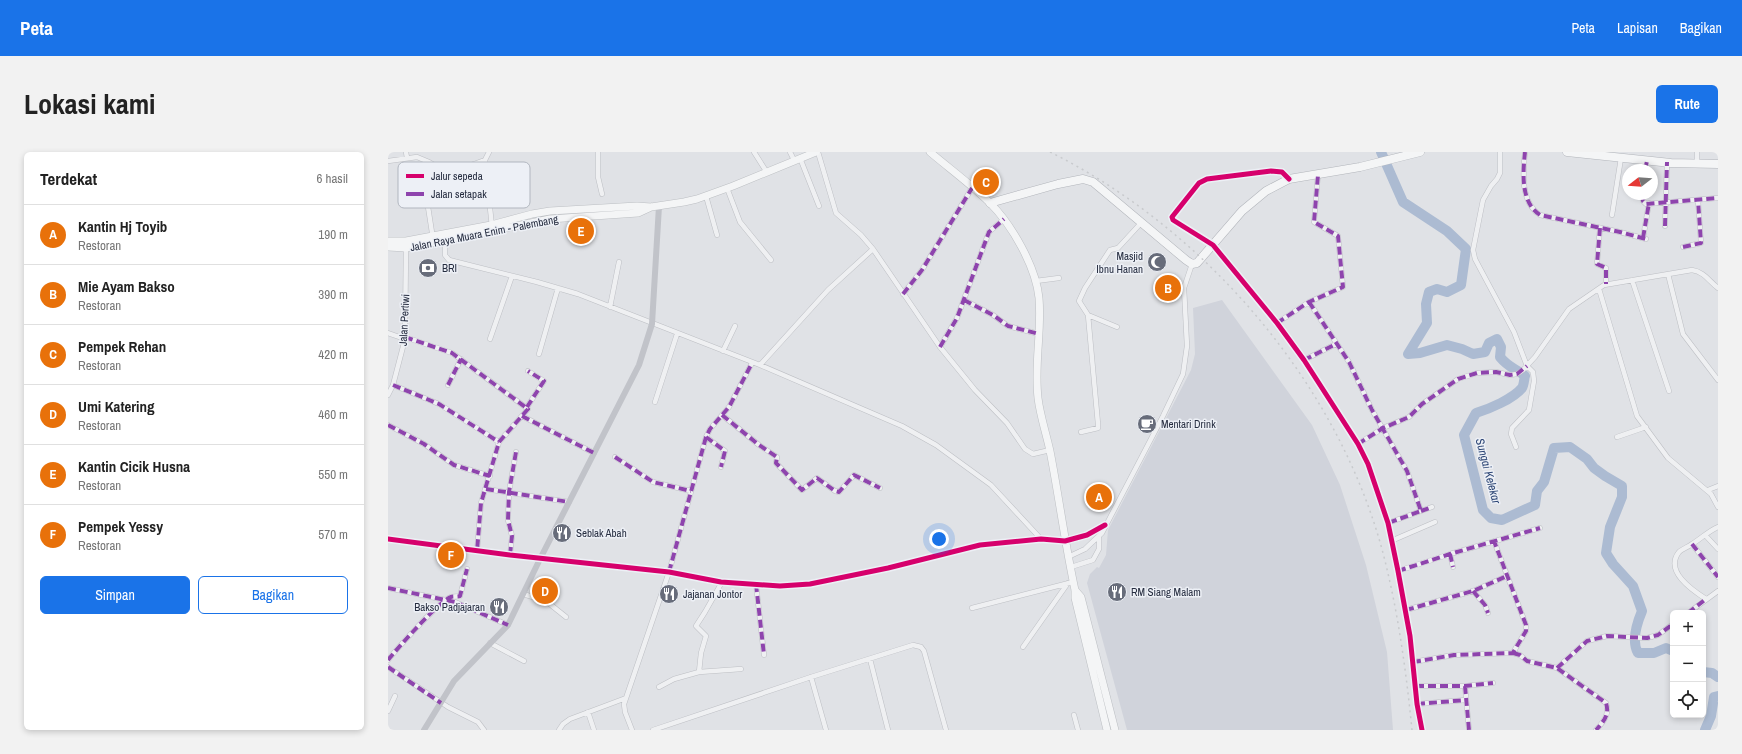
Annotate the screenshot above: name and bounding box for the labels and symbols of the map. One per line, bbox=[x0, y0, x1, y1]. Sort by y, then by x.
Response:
legend bbox=[398, 162, 530, 208]
north arrow bbox=[1622, 164, 1658, 200]
pin: C bbox=[973, 167, 999, 197]
text: Jalur sepeda bbox=[431, 169, 483, 183]
text: Jalan setapak bbox=[431, 187, 487, 201]
street label: Jalan Raya Muara Enim - Palembang bbox=[409, 212, 559, 254]
pin: E bbox=[568, 216, 594, 246]
place label: Masjid Ibnu Hanan bbox=[1096, 249, 1143, 276]
mosque icon: Masjid Ibnu Hanan bbox=[1146, 251, 1168, 273]
bank icon: BRI bbox=[417, 257, 439, 279]
place label: BRI bbox=[442, 261, 457, 275]
pin: B bbox=[1155, 273, 1181, 303]
street label: Jalan Pertiwi bbox=[396, 294, 412, 346]
cafe icon: Mentari Drink bbox=[1136, 413, 1158, 435]
place label: Mentari Drink bbox=[1161, 417, 1216, 431]
water label: Sungai Kelekar bbox=[1472, 436, 1505, 506]
pin: A bbox=[1086, 482, 1112, 512]
restaurant icon: Seblak Abah bbox=[551, 522, 573, 544]
place label: Seblak Abah bbox=[576, 526, 627, 540]
your location bbox=[929, 529, 949, 549]
pin: F bbox=[438, 540, 464, 570]
pin: D bbox=[532, 576, 558, 606]
restaurant icon: RM Siang Malam bbox=[1106, 581, 1128, 603]
restaurant icon: Jajanan Jontor bbox=[658, 583, 680, 605]
place label: RM Siang Malam bbox=[1131, 585, 1201, 599]
place label: Jajanan Jontor bbox=[683, 587, 742, 601]
restaurant icon: Bakso Padjajaran bbox=[488, 596, 510, 618]
place label: Bakso Padjajaran bbox=[414, 600, 485, 614]

